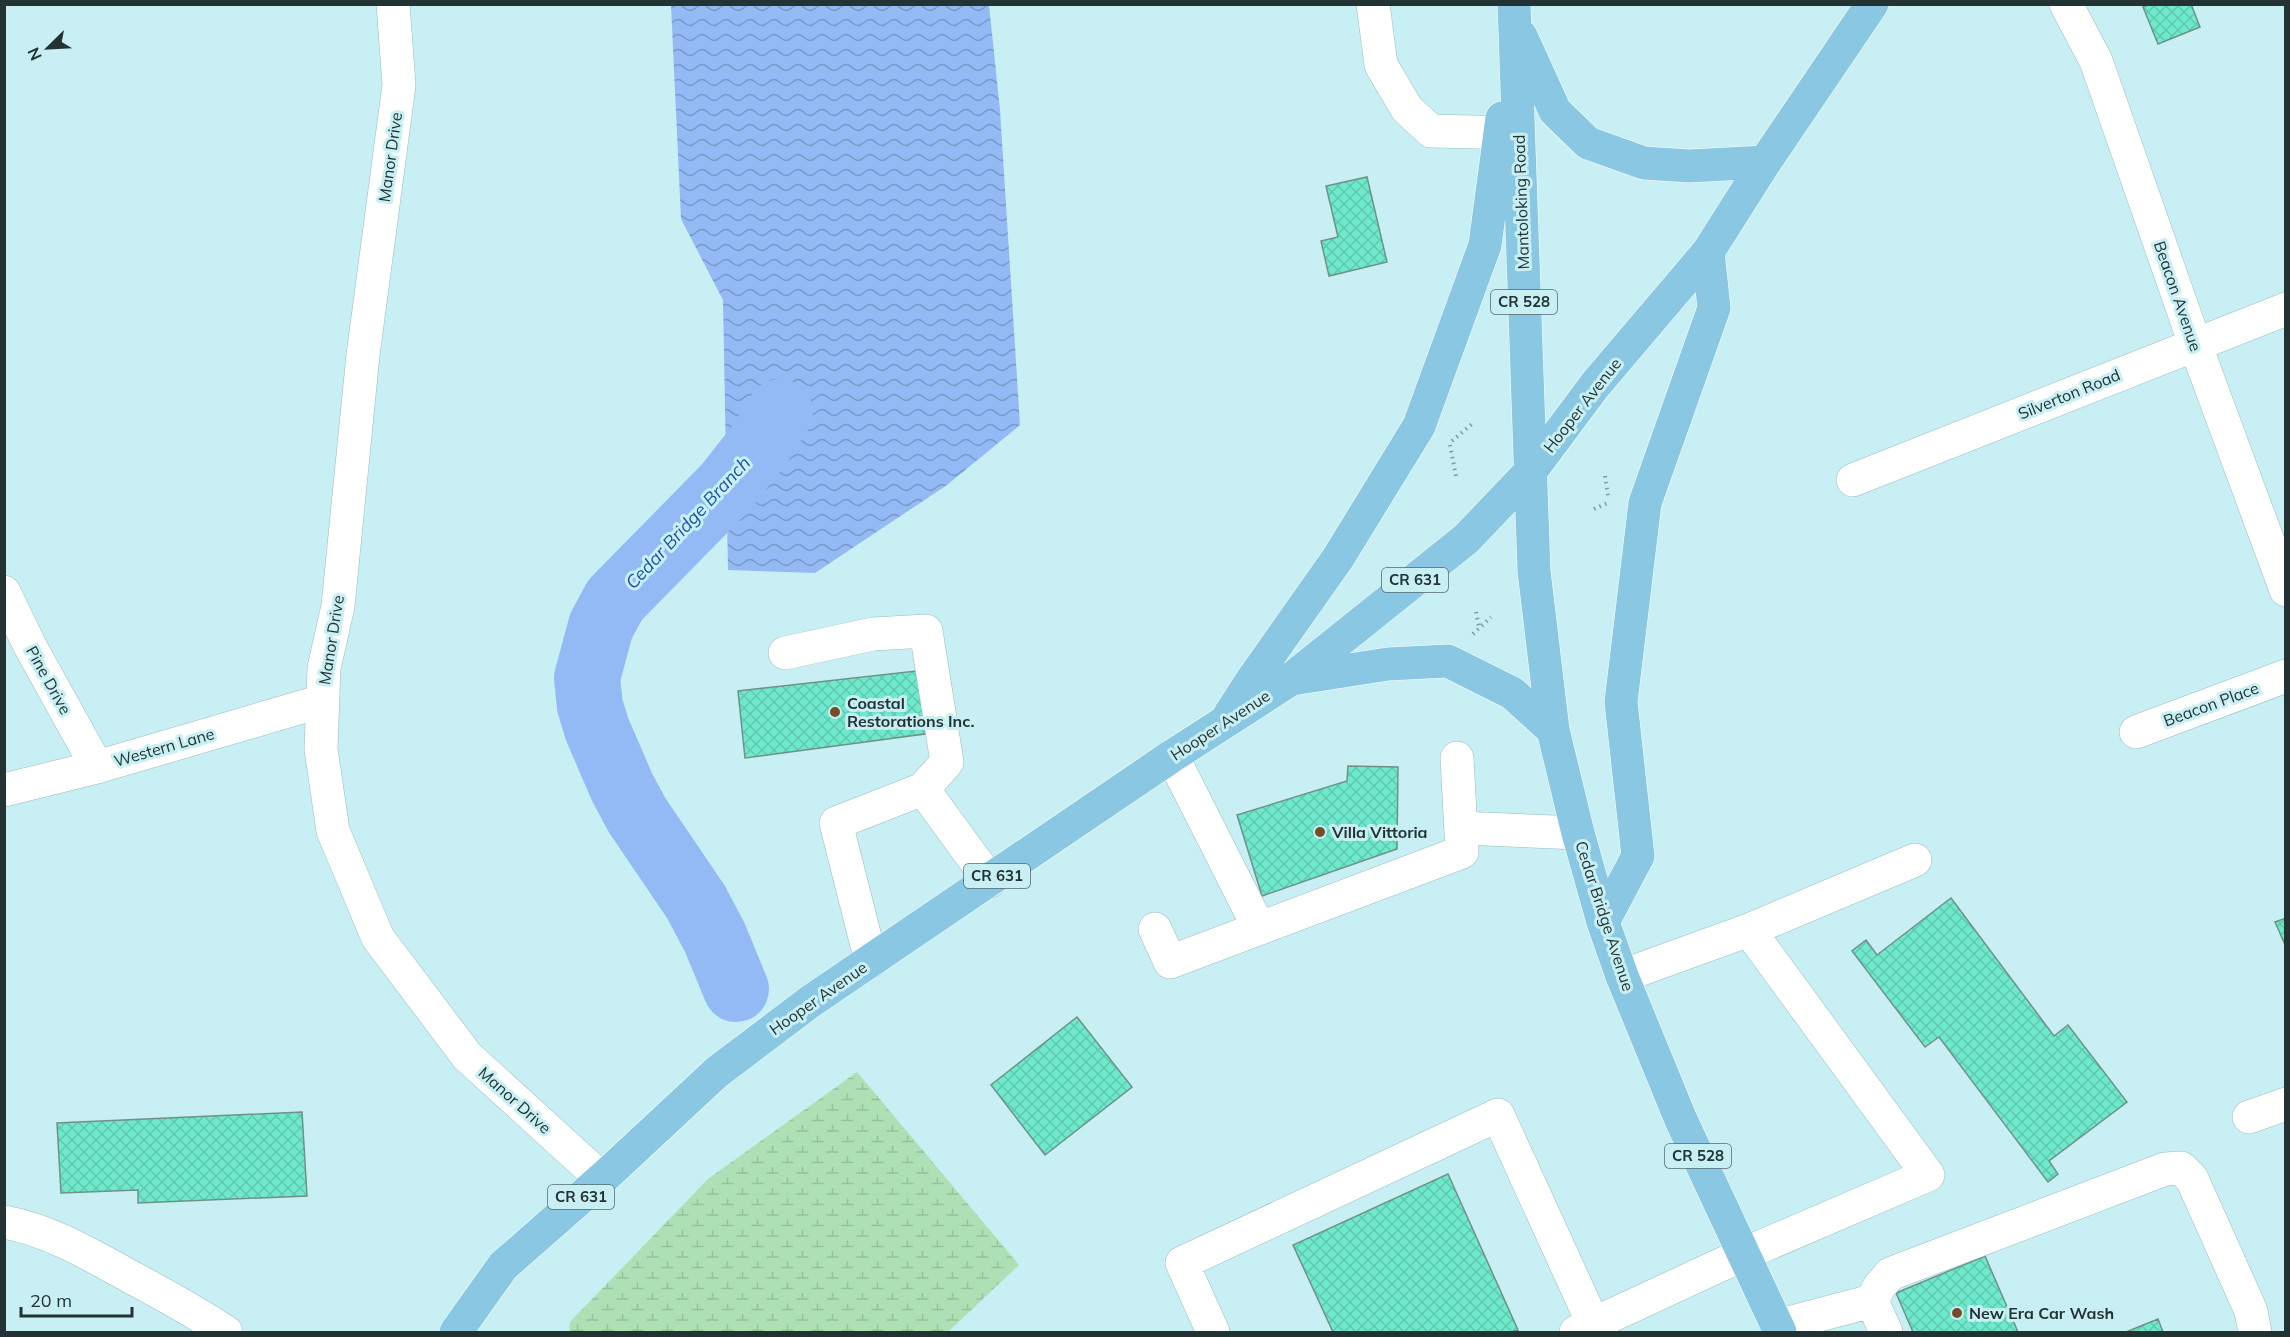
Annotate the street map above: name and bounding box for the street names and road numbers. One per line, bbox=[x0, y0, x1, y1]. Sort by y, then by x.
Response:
street label: Manor Drive bbox=[374, 111, 406, 203]
street label: Mantoloking Road bbox=[1509, 134, 1533, 270]
street label: Beacon Avenue bbox=[2150, 238, 2206, 354]
road number: CR 528 bbox=[1491, 290, 1557, 314]
street label: Hooper Avenue bbox=[1539, 354, 1625, 456]
street label: Silverton Road bbox=[2015, 364, 2123, 424]
road number: CR 631 bbox=[1382, 568, 1448, 592]
street label: Manor Drive bbox=[314, 594, 348, 686]
street label: Pine Drive bbox=[22, 642, 76, 718]
street label: Beacon Place bbox=[2161, 678, 2261, 730]
street label: Hooper Avenue bbox=[1167, 685, 1273, 765]
street label: Western Lane bbox=[112, 723, 216, 771]
street label: Cedar Bridge Avenue bbox=[1571, 838, 1639, 994]
road number: CR 631 bbox=[964, 864, 1030, 888]
street label: Hooper Avenue bbox=[765, 957, 871, 1039]
street label: Manor Drive bbox=[475, 1062, 555, 1138]
road number: CR 528 bbox=[1665, 1144, 1731, 1168]
road number: CR 631 bbox=[548, 1185, 614, 1209]

